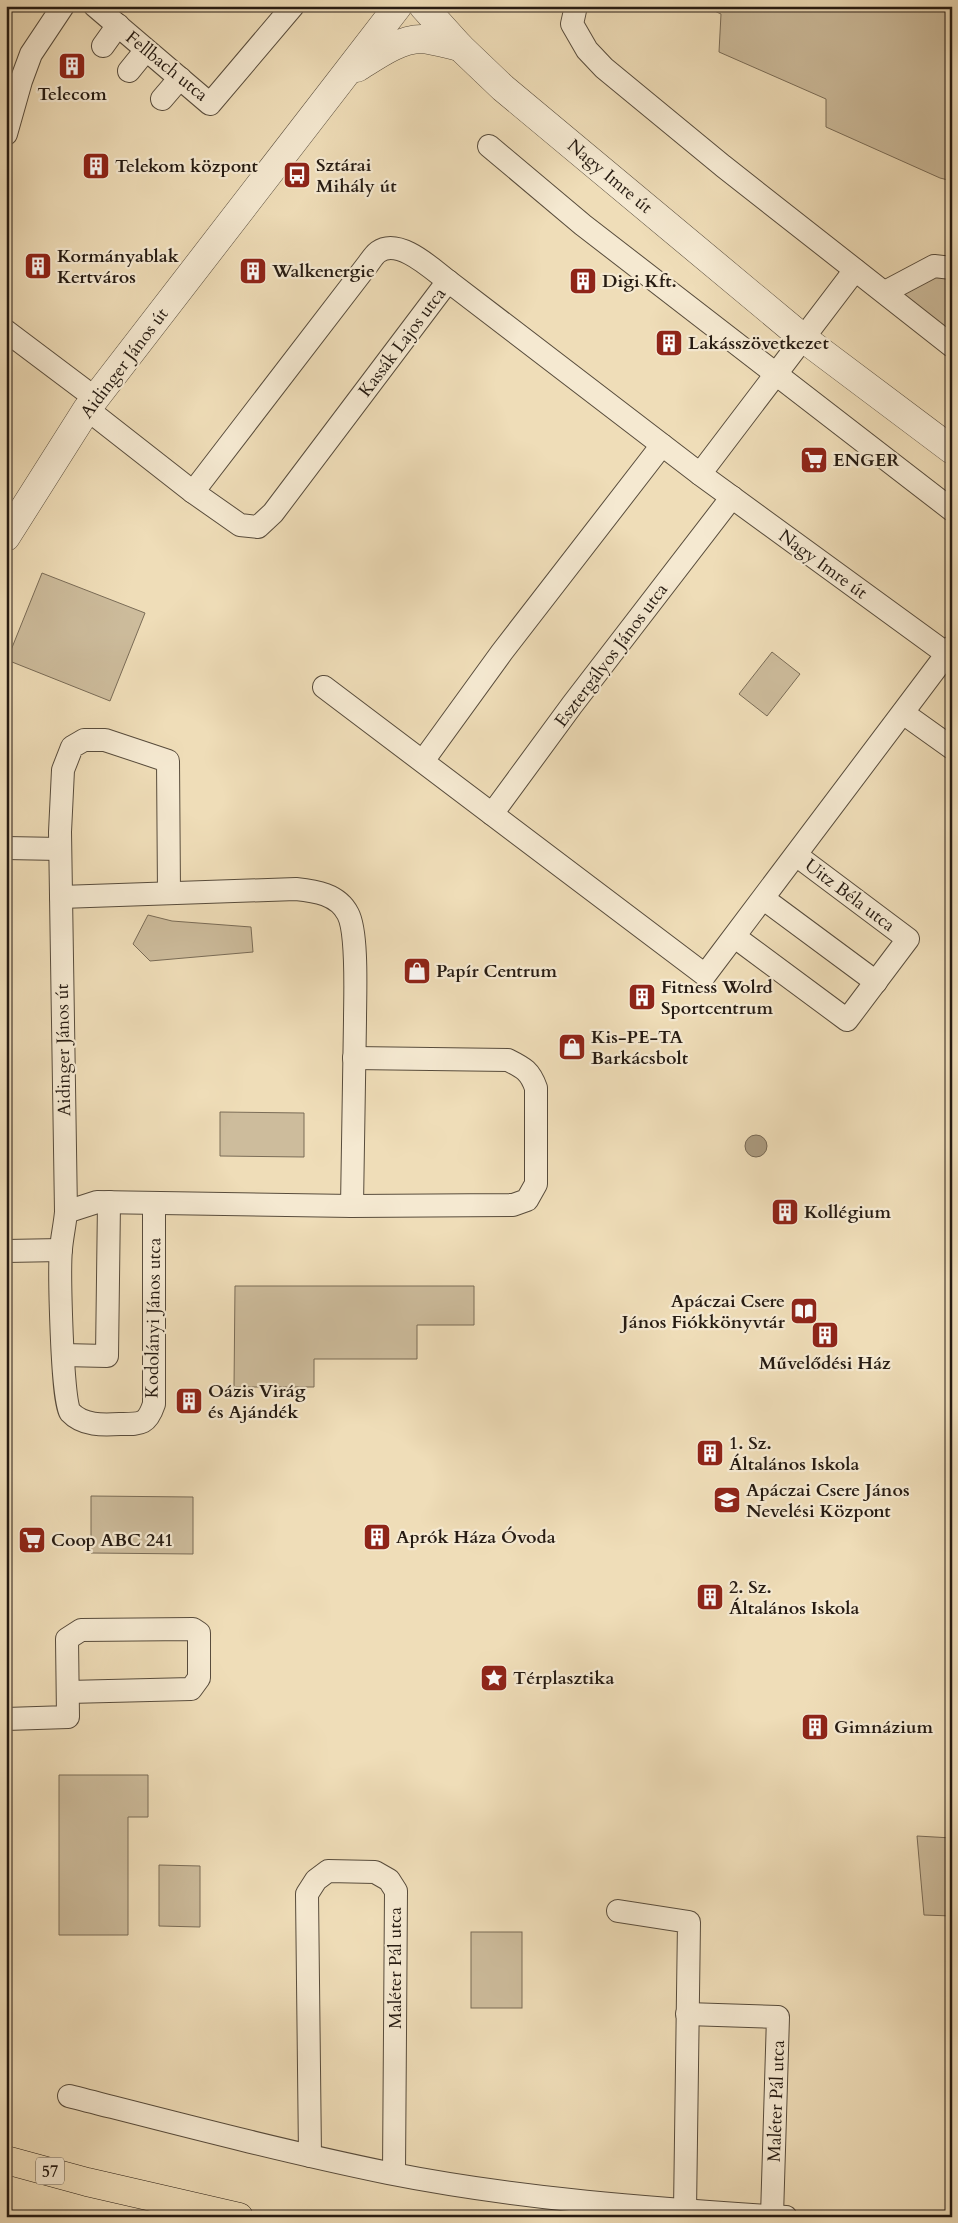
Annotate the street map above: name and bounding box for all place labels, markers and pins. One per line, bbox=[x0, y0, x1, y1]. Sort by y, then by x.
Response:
building icon: Telecom bbox=[57, 51, 87, 81]
place label: Telecom bbox=[37, 82, 107, 107]
building icon: Telekom központ bbox=[81, 151, 111, 181]
place label: Sztárai Mihály út bbox=[316, 153, 397, 199]
place label: Telekom központ bbox=[115, 154, 258, 179]
bus stop icon: Sztárai Mihály út bbox=[282, 160, 312, 190]
place label: Kormányablak Kertváros bbox=[57, 244, 180, 290]
building icon: Kormányablak Kertváros bbox=[23, 251, 53, 281]
building icon: Walkenergie bbox=[238, 256, 268, 286]
place label: Walkenergie bbox=[271, 259, 375, 284]
building icon: Digi Kft. bbox=[568, 266, 598, 296]
place label: Digi Kft. bbox=[602, 269, 677, 294]
building icon: Lakásszövetkezet bbox=[654, 328, 684, 358]
place label: Lakásszövetkezet bbox=[688, 331, 829, 356]
supermarket icon: ENGER bbox=[799, 445, 829, 475]
place label: ENGER bbox=[833, 448, 900, 473]
shop icon: Papír Centrum bbox=[402, 956, 432, 986]
place label: Papír Centrum bbox=[436, 959, 557, 984]
place label: Fitness Wolrd Sportcentrum bbox=[661, 975, 774, 1021]
building icon: Fitness Wolrd Sportcentrum bbox=[627, 982, 657, 1012]
place label: Kis-PE-TA Barkácsbolt bbox=[591, 1025, 689, 1071]
shop icon: Kis-PE-TA Barkácsbolt bbox=[557, 1032, 587, 1062]
building icon: Kollégium bbox=[770, 1197, 800, 1227]
place label: Kollégium bbox=[804, 1200, 892, 1225]
place label: Apáczai Csere János Fiókkönyvtár bbox=[619, 1289, 786, 1335]
library icon: Apáczai Csere János Fiókkönyvtár bbox=[789, 1296, 819, 1326]
building icon: Művelődési Ház bbox=[810, 1320, 840, 1350]
place label: Művelődési Ház bbox=[759, 1351, 891, 1376]
place label: Oázis Virág és Ajándék bbox=[208, 1379, 306, 1425]
building icon: Oázis Virág és Ajándék bbox=[174, 1386, 204, 1416]
place label: 1. Sz. Általános Iskola bbox=[729, 1431, 859, 1477]
building icon: 1. Sz. Általános Iskola bbox=[695, 1438, 725, 1468]
place label: Apáczai Csere János Nevelési Központ bbox=[746, 1478, 910, 1524]
school or university icon: Apáczai Csere János Nevelési Központ bbox=[712, 1485, 742, 1515]
building icon: Aprók Háza Óvoda bbox=[362, 1522, 392, 1552]
supermarket icon: Coop ABC 241 bbox=[17, 1525, 47, 1555]
place label: Aprók Háza Óvoda bbox=[396, 1525, 556, 1550]
place label: Coop ABC 241 bbox=[51, 1528, 174, 1553]
place label: 2. Sz. Általános Iskola bbox=[729, 1575, 859, 1621]
building icon: 2. Sz. Általános Iskola bbox=[695, 1582, 725, 1612]
place icon: Térplasztika bbox=[479, 1663, 509, 1693]
place label: Térplasztika bbox=[513, 1666, 615, 1691]
building icon: Gimnázium bbox=[800, 1712, 830, 1742]
place label: Gimnázium bbox=[834, 1715, 934, 1740]

